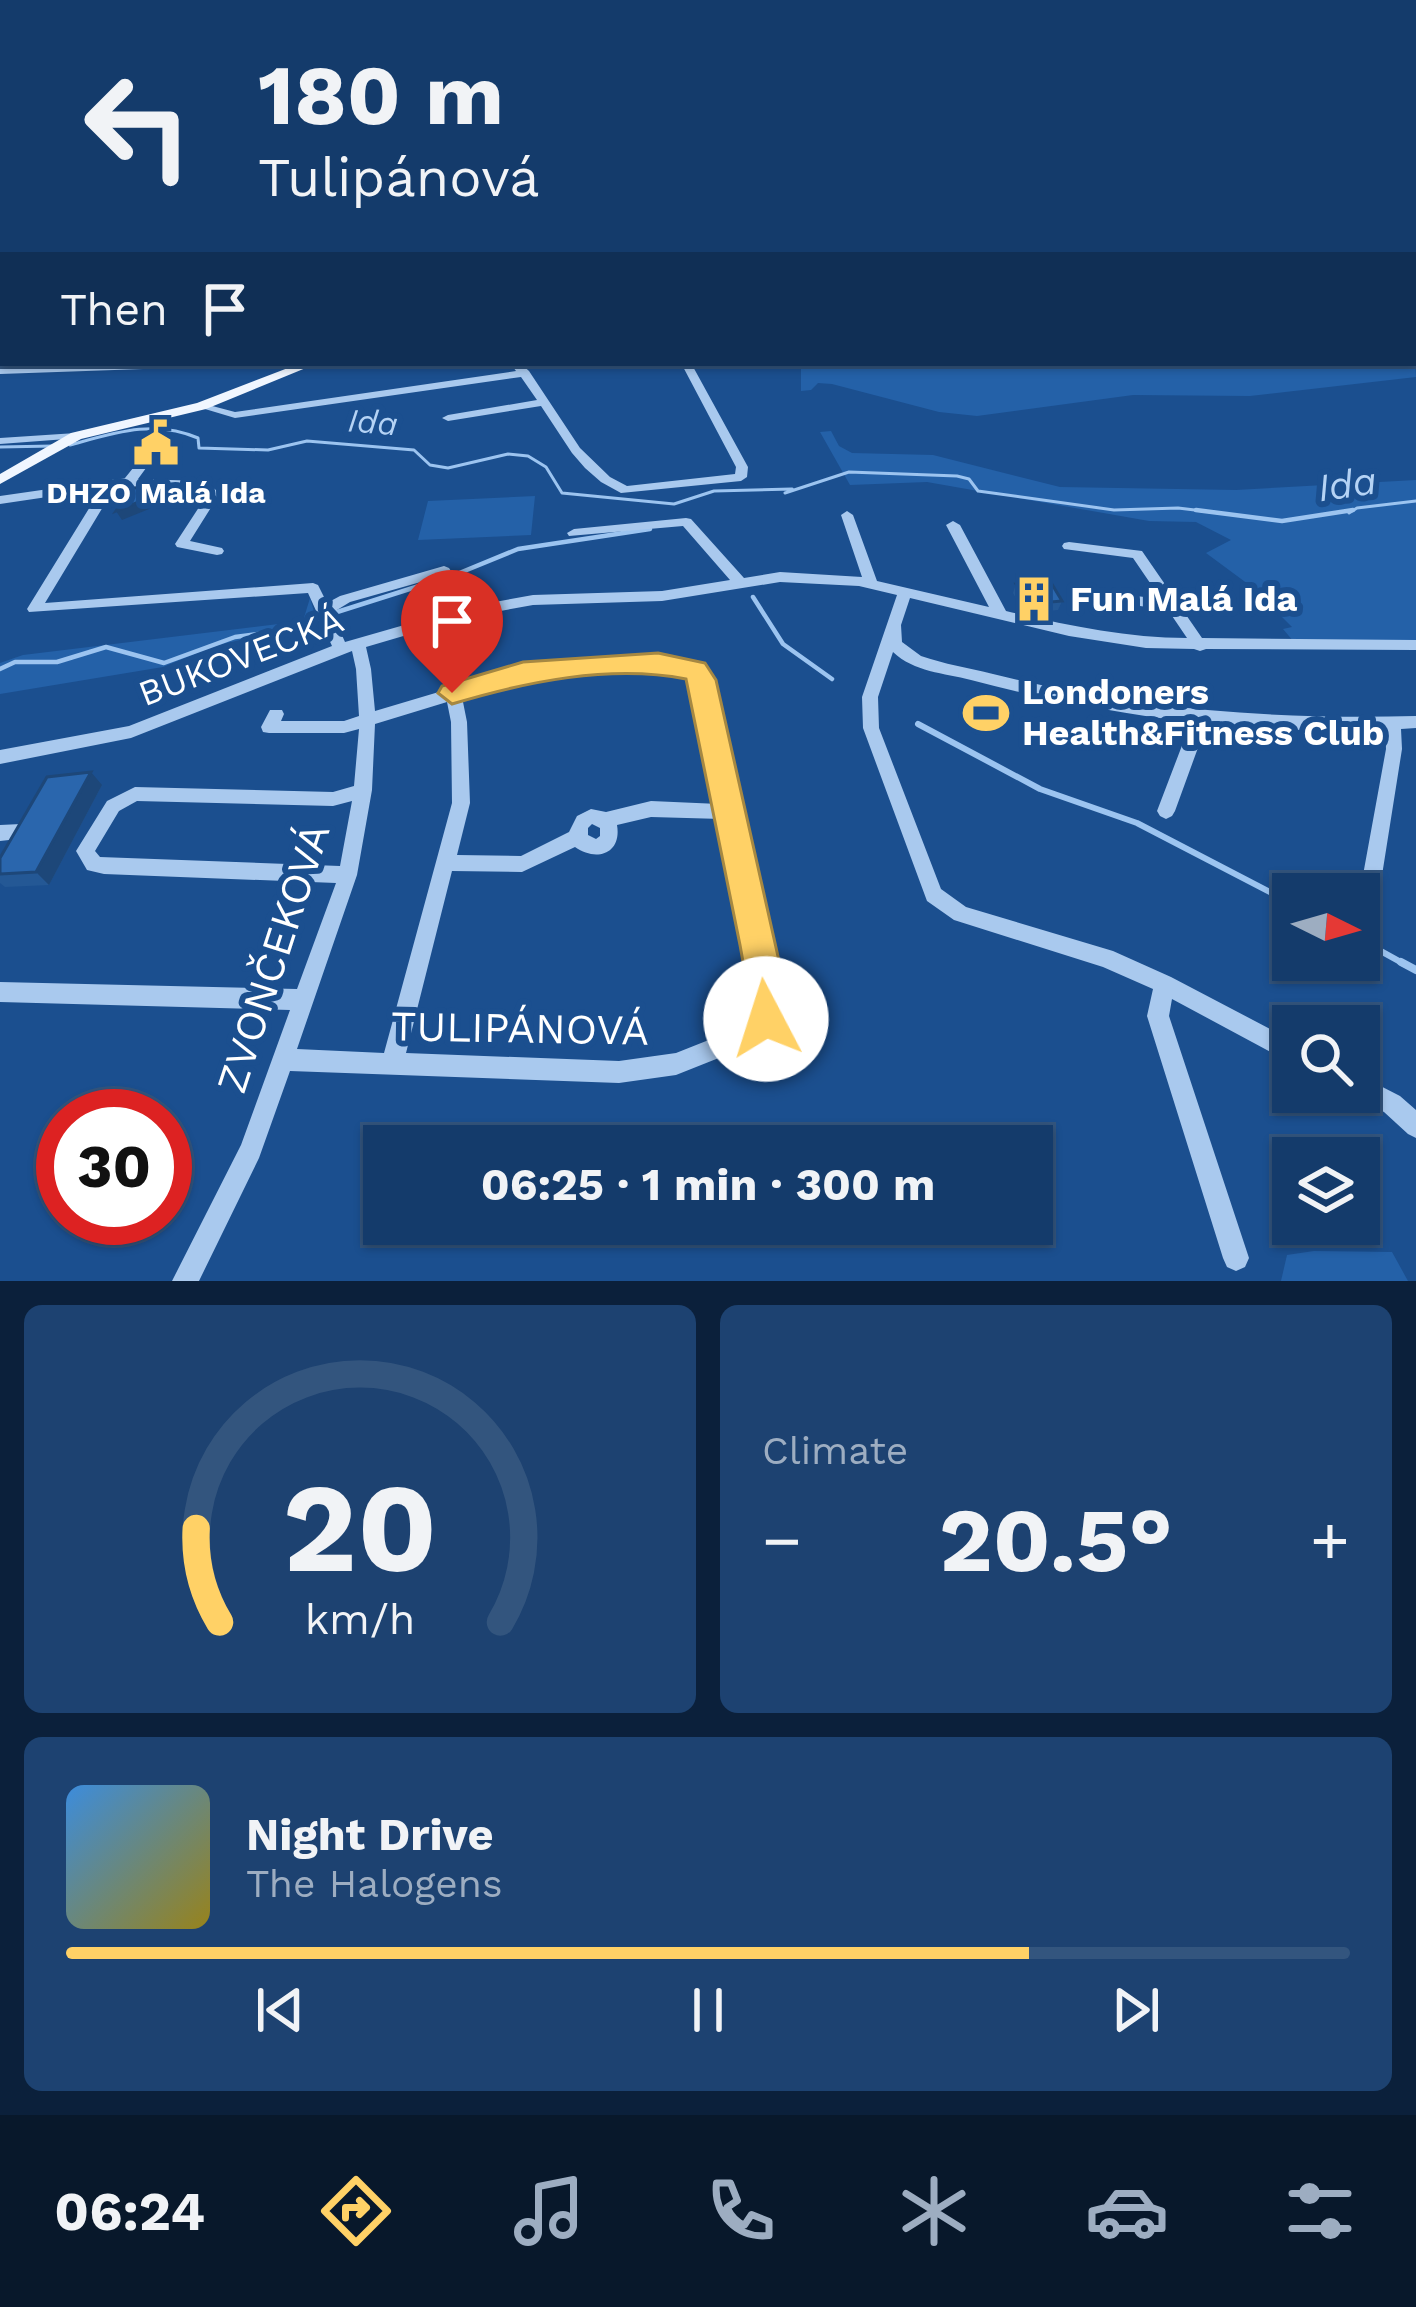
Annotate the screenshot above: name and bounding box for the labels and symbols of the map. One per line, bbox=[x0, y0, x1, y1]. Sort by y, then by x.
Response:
water label: Ida bbox=[346, 400, 400, 444]
public building icon: DHZO Malá Ida bbox=[131, 418, 181, 468]
water label: Ida bbox=[1315, 458, 1379, 510]
place label: DHZO Malá Ida bbox=[46, 475, 266, 510]
pin bbox=[401, 570, 503, 693]
building icon: Fun Malá Ida bbox=[1009, 574, 1059, 624]
place label: Fun Malá Ida bbox=[1070, 578, 1298, 620]
street label: BUKOVECKÁ bbox=[133, 599, 349, 715]
place label: Londoners Health&Fitness Club bbox=[1022, 671, 1384, 754]
sports icon: Londoners Health&Fitness Club bbox=[961, 688, 1011, 738]
street label: ZVONČEKOVÁ bbox=[205, 817, 340, 1099]
north arrow bbox=[1272, 873, 1380, 981]
position arrow bbox=[703, 956, 829, 1082]
street label: TULIPÁNOVÁ bbox=[391, 1001, 649, 1055]
speed limit sign: 30 bbox=[36, 1089, 192, 1245]

